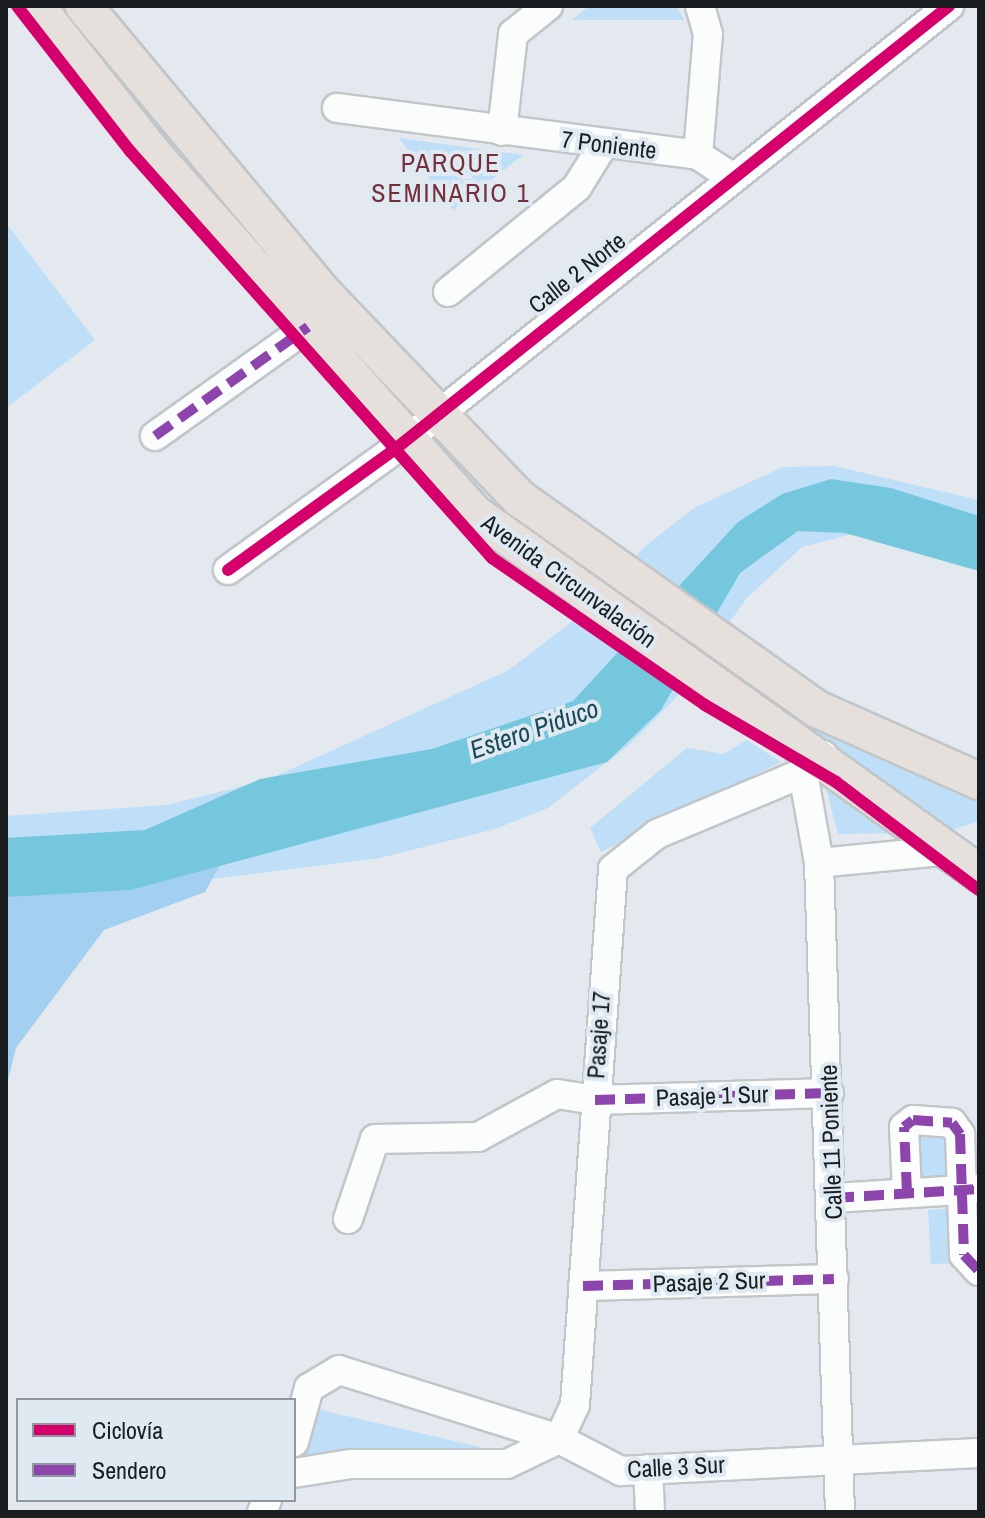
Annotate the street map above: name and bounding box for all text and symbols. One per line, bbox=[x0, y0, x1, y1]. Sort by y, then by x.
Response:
street label: 7 Poniente bbox=[560, 125, 658, 165]
district label: PARQUE SEMINARIO 1 bbox=[371, 147, 531, 208]
street label: Calle 2 Norte bbox=[523, 226, 631, 320]
street label: Avenida Circunvalación bbox=[476, 508, 662, 654]
water label: Estero Piduco bbox=[466, 692, 602, 766]
street label: Pasaje 17 bbox=[582, 990, 616, 1080]
street label: Calle 11 Poniente bbox=[814, 1064, 848, 1220]
street label: Pasaje 1 Sur bbox=[655, 1080, 769, 1112]
street label: Pasaje 2 Sur bbox=[652, 1266, 766, 1298]
legend bbox=[16, 1398, 296, 1502]
text: Ciclovía bbox=[92, 1414, 163, 1446]
street label: Calle 3 Sur bbox=[627, 1450, 725, 1484]
text: Sendero bbox=[92, 1454, 166, 1486]

